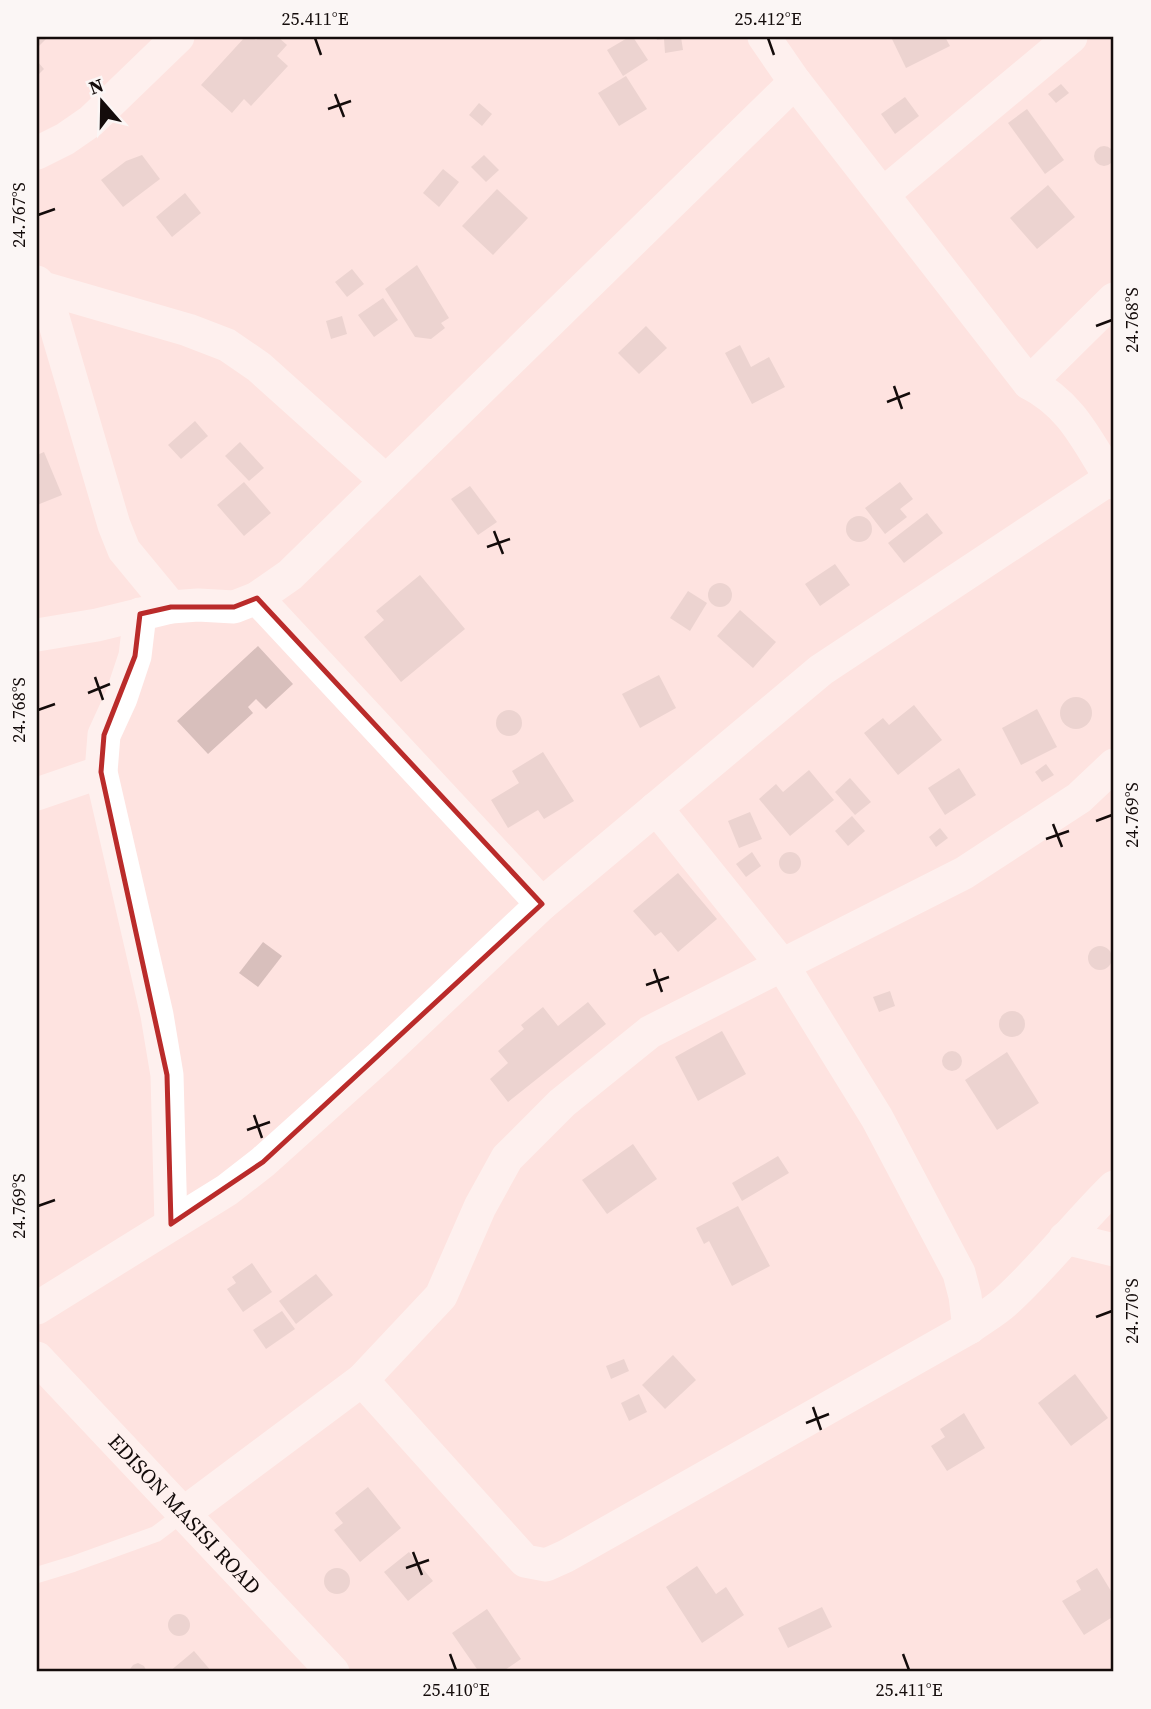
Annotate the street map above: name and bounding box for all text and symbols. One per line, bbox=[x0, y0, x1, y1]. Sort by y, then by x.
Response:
text: 25.411°E bbox=[281, 6, 349, 31]
text: 25.412°E bbox=[734, 6, 802, 31]
north arrow bbox=[66, 66, 136, 136]
text: N bbox=[85, 71, 107, 101]
text: 24.767°S bbox=[6, 182, 31, 248]
text: 24.768°S bbox=[1119, 287, 1144, 353]
text: 24.768°S bbox=[6, 677, 31, 743]
text: 24.769°S bbox=[1119, 782, 1144, 848]
text: 24.769°S bbox=[6, 1173, 31, 1239]
text: 24.770°S bbox=[1119, 1278, 1144, 1344]
street label: EDISON MASISI ROAD bbox=[102, 1427, 268, 1601]
text: 25.410°E bbox=[422, 1677, 490, 1702]
text: 25.411°E bbox=[875, 1677, 943, 1702]

